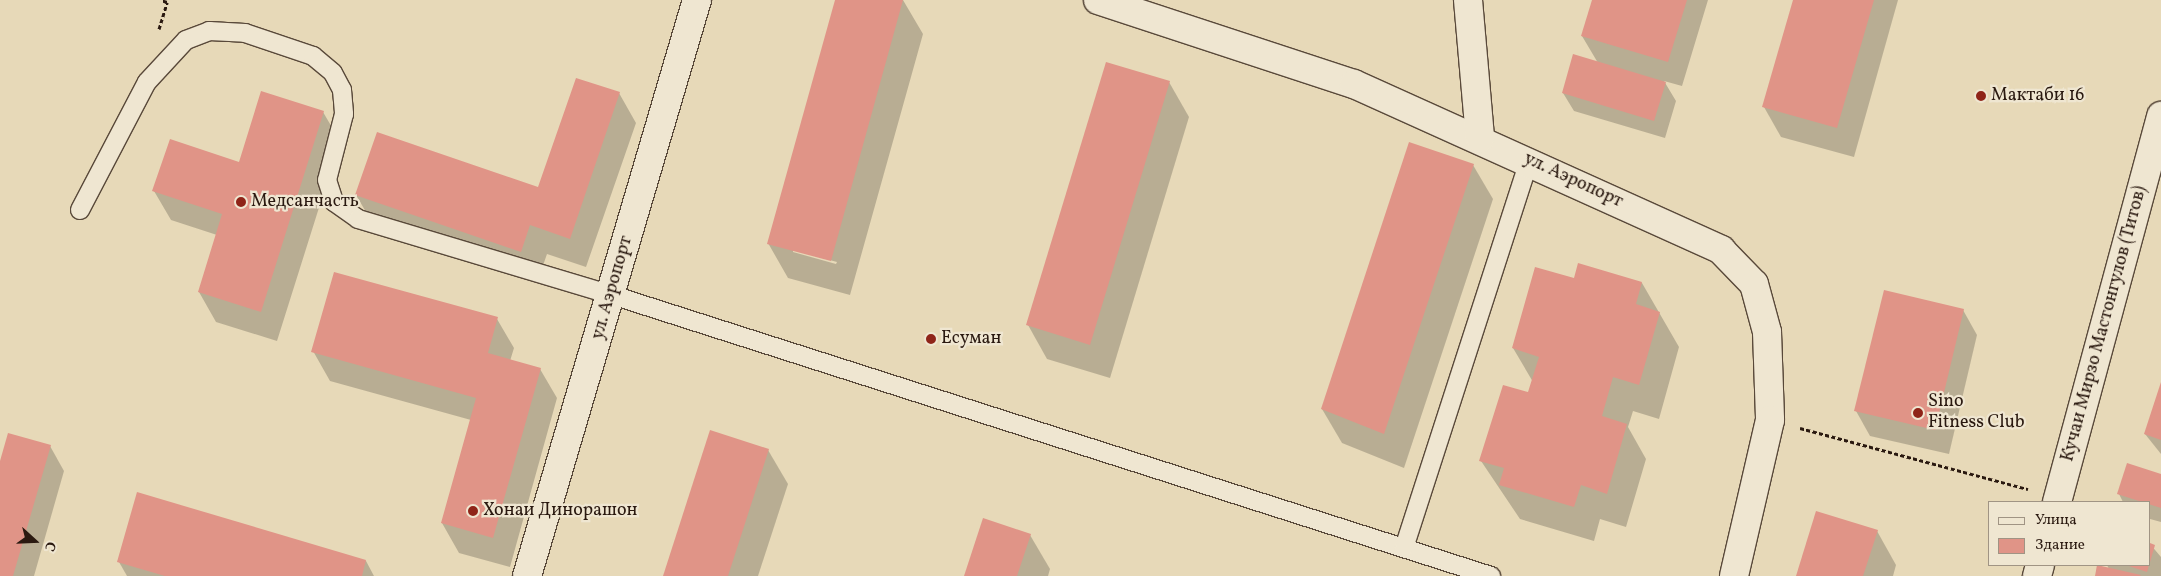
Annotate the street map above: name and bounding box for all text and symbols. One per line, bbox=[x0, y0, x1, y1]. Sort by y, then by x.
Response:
place label: Мактаби 16 bbox=[1991, 85, 2084, 107]
marker: Мактаби 16 bbox=[1975, 90, 1987, 102]
street label: ул. Аэропорт bbox=[1520, 149, 1626, 213]
street label: Кучаи Мирзо Мастонгулов (Титов) bbox=[2058, 184, 2152, 464]
place label: Медсанчасть bbox=[251, 191, 359, 213]
marker: Медсанчасть bbox=[235, 196, 247, 208]
street label: ул. Аэропорт bbox=[588, 234, 638, 342]
place label: Есуман bbox=[941, 328, 1001, 350]
marker: Есуман bbox=[925, 333, 937, 345]
place label: Sino Fitness Club bbox=[1928, 392, 2025, 434]
marker: Sino Fitness Club bbox=[1912, 407, 1924, 419]
place label: Хонаи Динорашон bbox=[483, 500, 637, 522]
legend bbox=[1988, 501, 2151, 566]
marker: Хонаи Динорашон bbox=[467, 505, 479, 517]
text: Улица bbox=[2035, 510, 2077, 531]
north arrow bbox=[10, 516, 60, 566]
text: Здание bbox=[2035, 535, 2085, 556]
text: С bbox=[39, 539, 60, 554]

